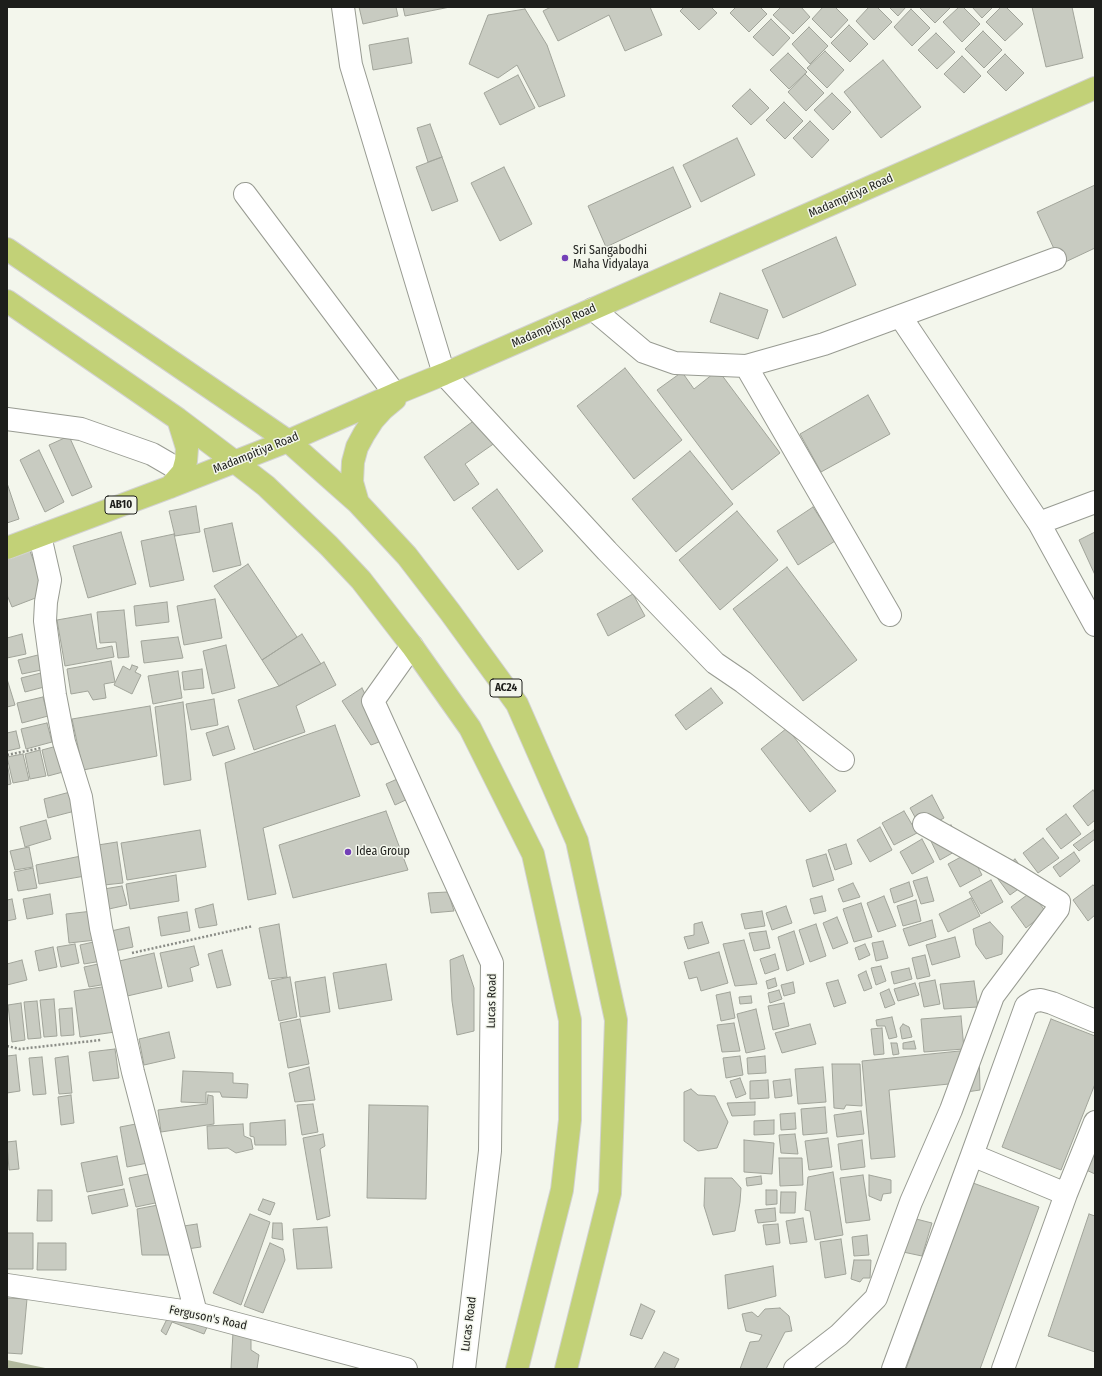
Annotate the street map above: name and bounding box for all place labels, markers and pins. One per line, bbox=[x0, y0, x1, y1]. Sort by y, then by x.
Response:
place label: Sri Sangabodhi Maha Vidyalaya bbox=[573, 244, 649, 272]
marker: Sri Sangabodhi Maha Vidyalaya bbox=[560, 253, 570, 263]
place label: Idea Group bbox=[356, 845, 410, 859]
marker: Idea Group bbox=[343, 847, 353, 857]

